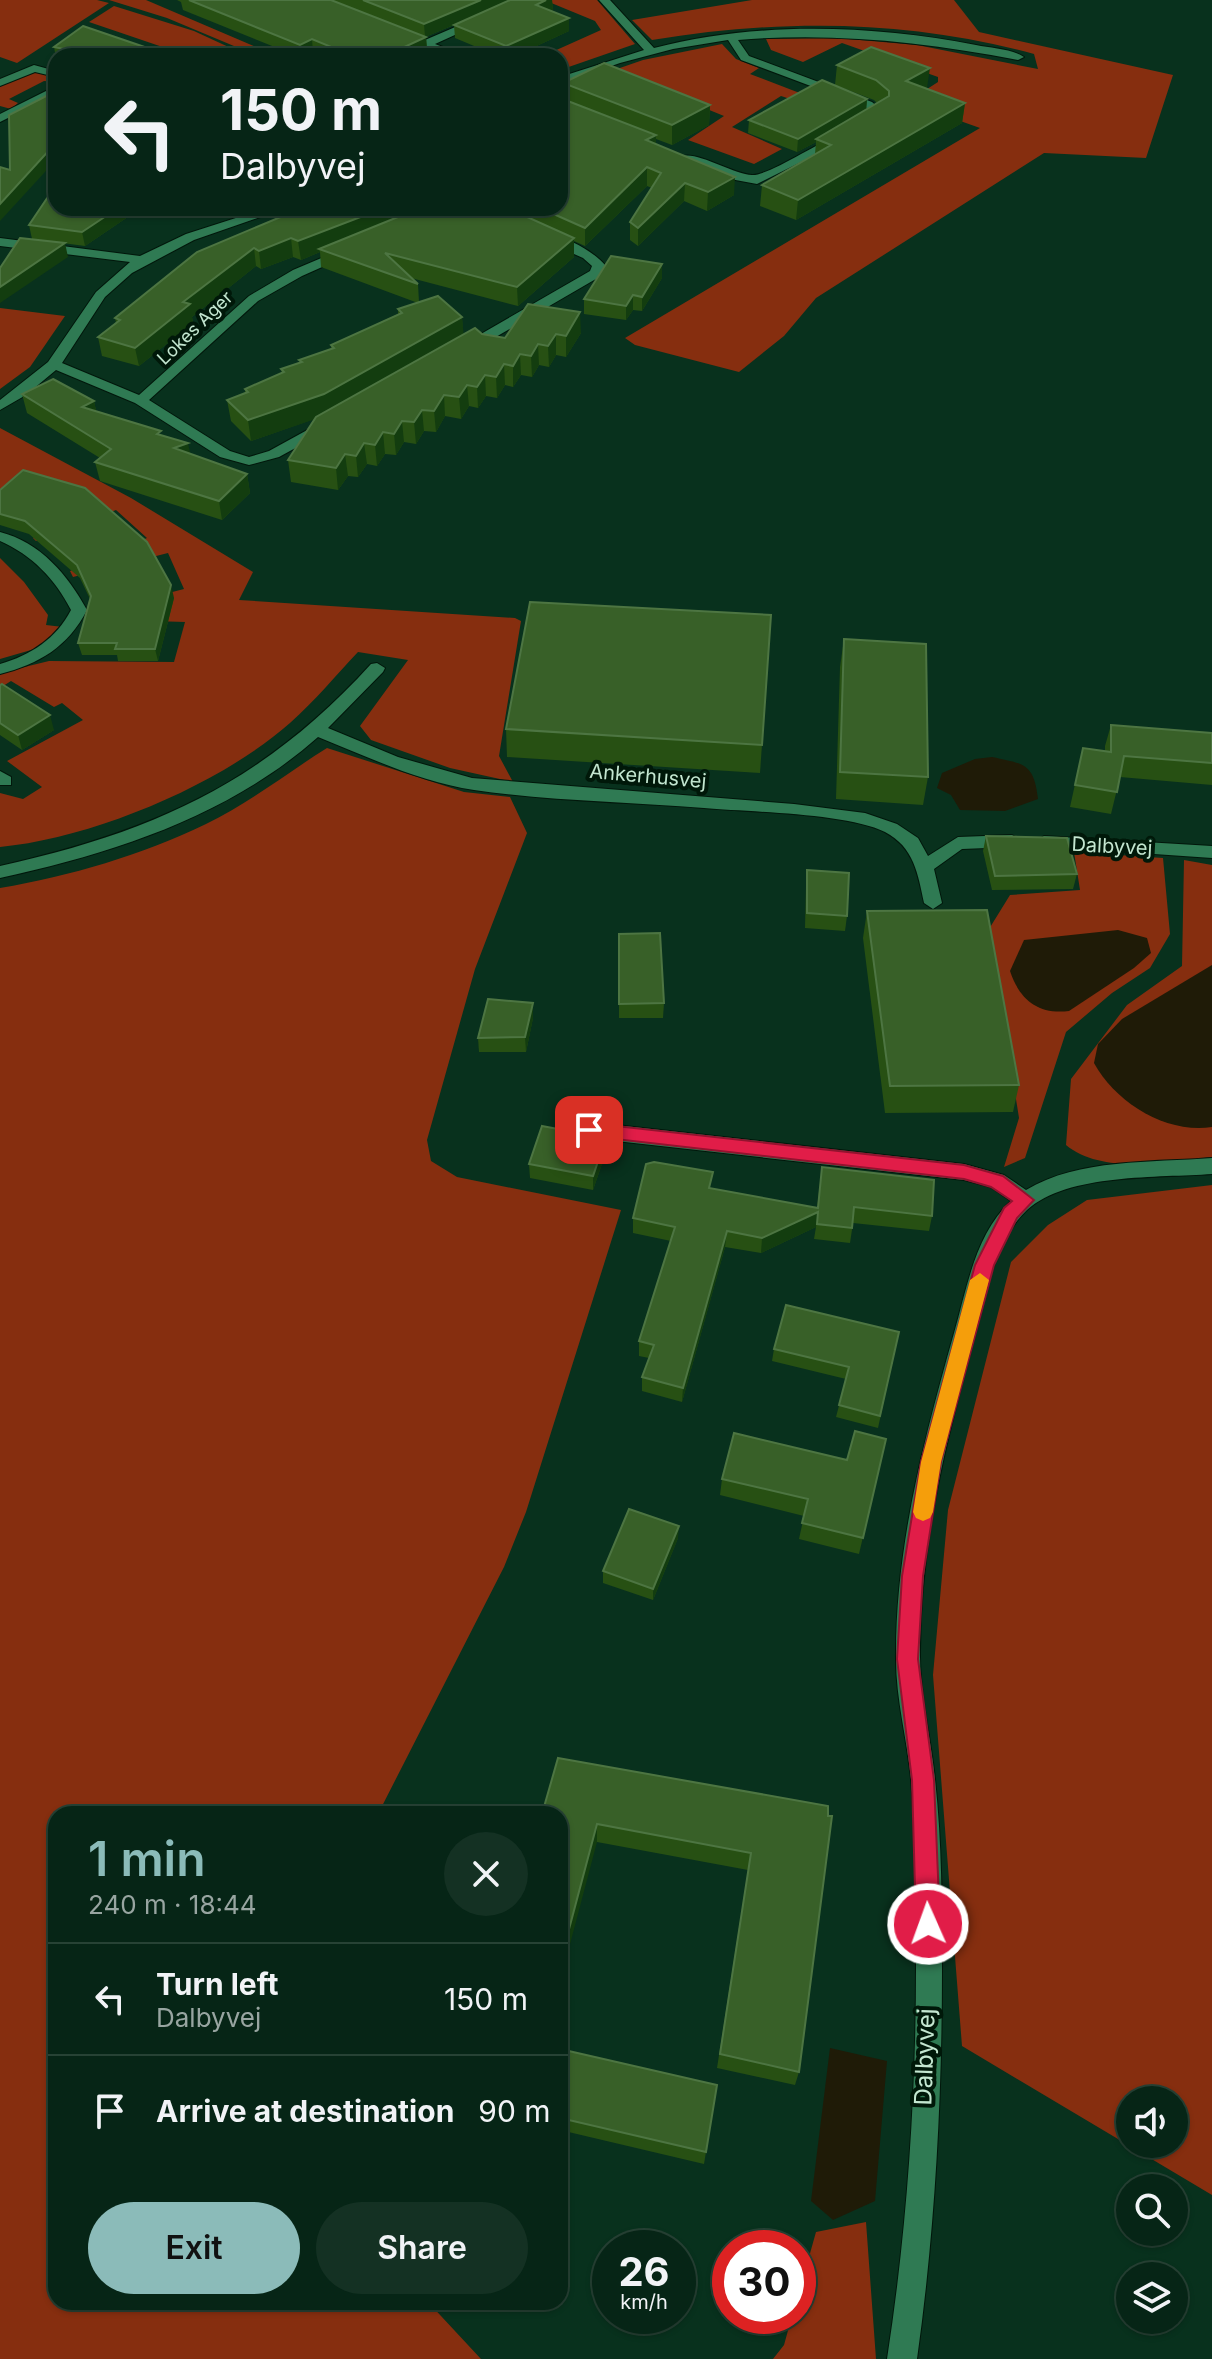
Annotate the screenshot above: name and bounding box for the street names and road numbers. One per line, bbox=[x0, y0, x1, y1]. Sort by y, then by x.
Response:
street label: Lokes Ager bbox=[153, 287, 237, 369]
street label: Ankerhusvej bbox=[589, 759, 707, 793]
street label: Dalbyvej bbox=[1071, 832, 1153, 860]
street label: Dalbyvej bbox=[908, 2008, 941, 2106]

